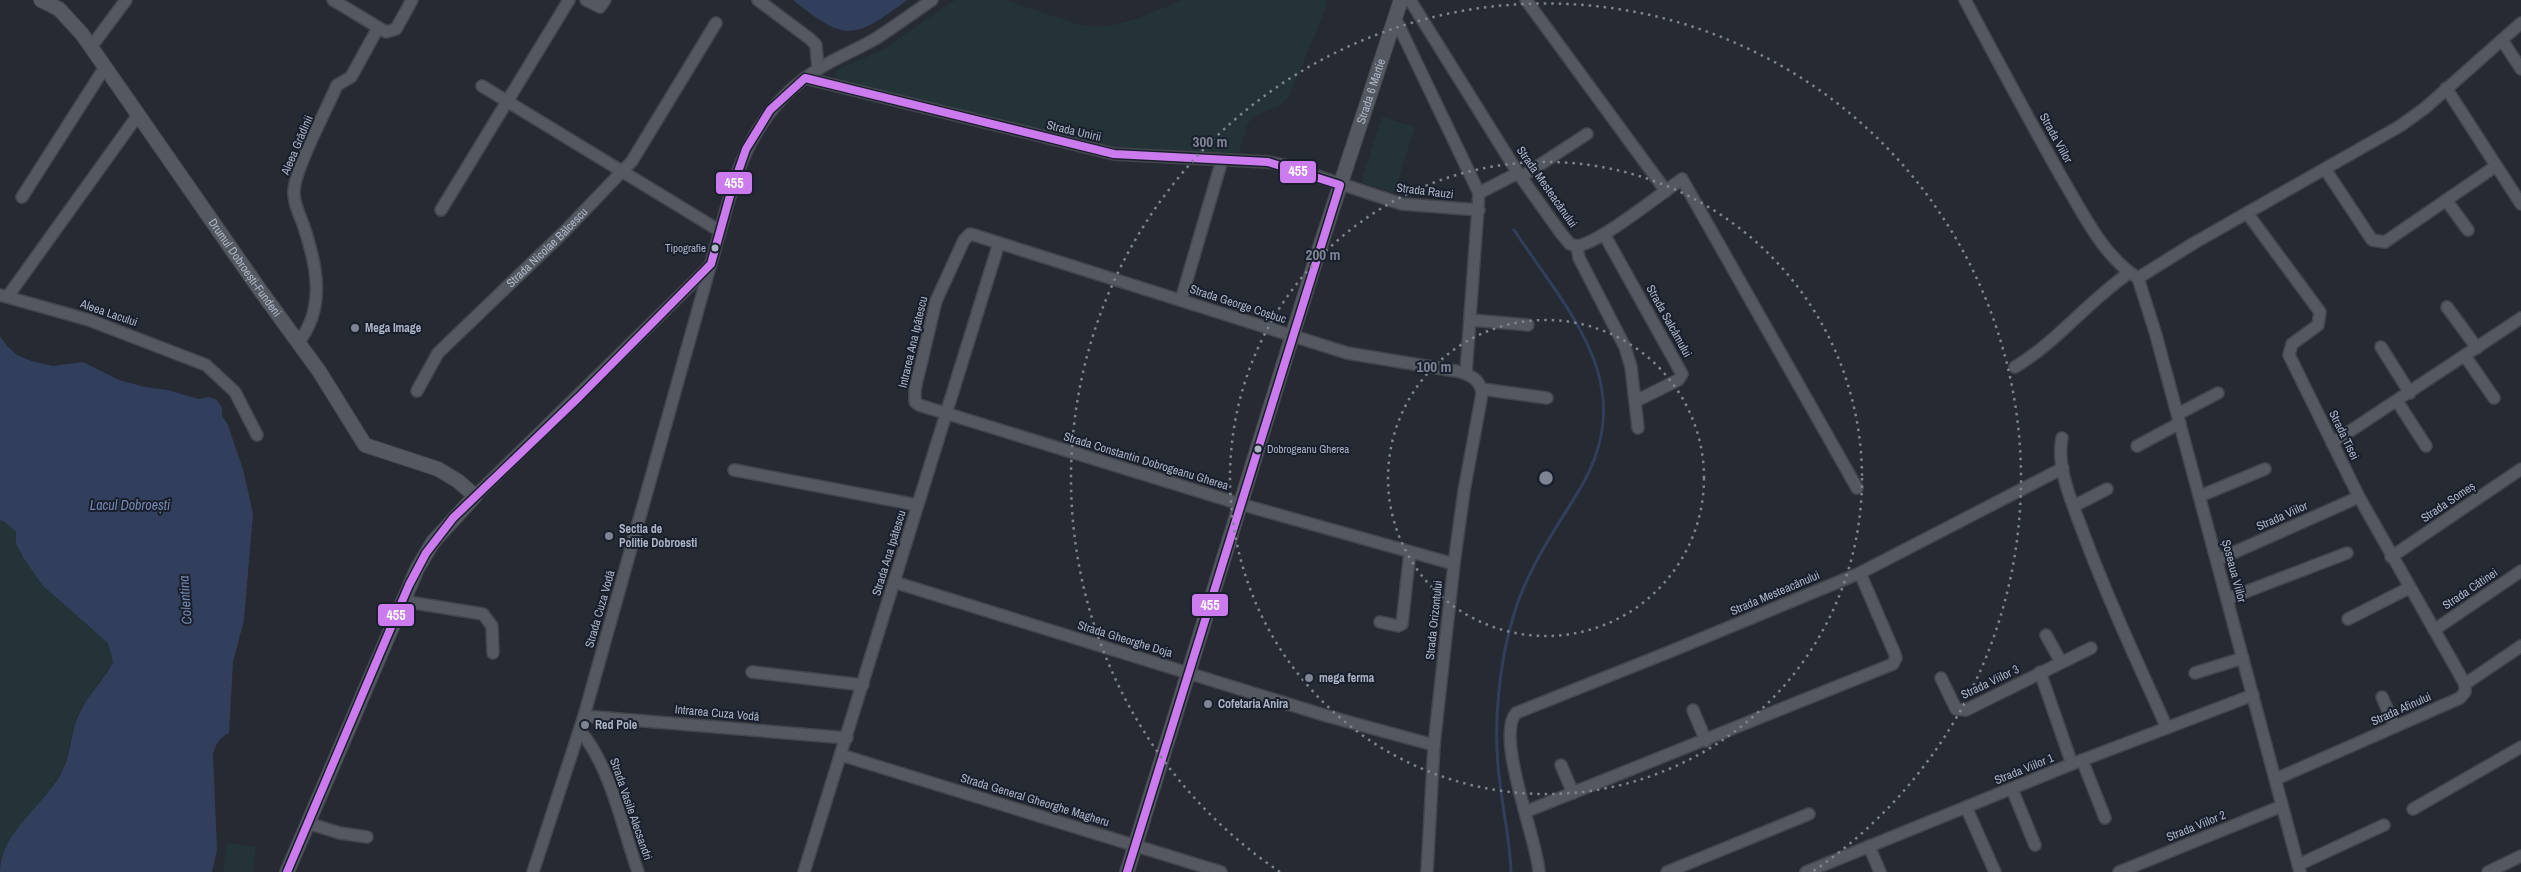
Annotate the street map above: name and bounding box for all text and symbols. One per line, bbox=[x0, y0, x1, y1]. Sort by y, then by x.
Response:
street label: Strada 6 Martie bbox=[1353, 56, 1389, 126]
street label: Strada Viilor bbox=[2036, 110, 2077, 166]
street label: Aleea Grădinii bbox=[277, 113, 317, 178]
street label: Strada Unirii bbox=[1045, 117, 1103, 145]
text: 300 m bbox=[1193, 131, 1227, 152]
street label: Strada Mesteacănului bbox=[1513, 143, 1581, 231]
line badge: 455 bbox=[1279, 160, 1317, 184]
text: 455 bbox=[1288, 162, 1308, 180]
line badge: 455 bbox=[715, 171, 753, 195]
text: 455 bbox=[724, 174, 744, 192]
street label: Strada Rauzi bbox=[1396, 180, 1454, 202]
street label: Strada Nicolae Bălcescu bbox=[503, 204, 591, 291]
street label: Drumul Dobroești-Fundeni bbox=[205, 215, 285, 320]
place label: Tipografie bbox=[665, 241, 706, 255]
marker: Tipografie bbox=[710, 243, 720, 253]
text: 200 m bbox=[1306, 244, 1340, 265]
street label: Strada George Coșbuc bbox=[1188, 281, 1288, 327]
street label: Strada Salcâmului bbox=[1643, 282, 1695, 360]
street label: Aleea Lacului bbox=[77, 295, 140, 330]
street label: Intrarea Ana Ipătescu bbox=[895, 295, 931, 389]
place label: Mega Image bbox=[365, 320, 422, 336]
marker: Mega Image bbox=[349, 322, 361, 334]
text: 100 m bbox=[1417, 356, 1451, 377]
street label: Strada Tisei bbox=[2325, 408, 2363, 462]
street label: Strada Constantin Dobrogeanu Gherea bbox=[1062, 428, 1231, 494]
place label: Dobrogeanu Gherea bbox=[1267, 442, 1349, 456]
marker: Dobrogeanu Gherea bbox=[1253, 444, 1263, 454]
centre of rings bbox=[1537, 469, 1555, 487]
street label: Strada Someș bbox=[2418, 478, 2478, 526]
water label: Lacul Dobroești bbox=[90, 496, 171, 514]
street label: Strada Viilor bbox=[2254, 497, 2311, 534]
street label: Strada Ana Ipătescu bbox=[868, 508, 910, 598]
place label: Sectia de Politie Dobroesti bbox=[619, 521, 697, 551]
marker: Sectia de Politie Dobroesti bbox=[603, 530, 615, 542]
street label: Șoseaua Viilor bbox=[2218, 538, 2250, 605]
street label: Strada Cătinei bbox=[2439, 565, 2501, 613]
street label: Strada Mesteacănului bbox=[1728, 567, 1822, 619]
street label: Strada Cuza Vodă bbox=[581, 568, 619, 650]
water label: Colentina bbox=[174, 575, 196, 625]
street label: Strada Orizontului bbox=[1422, 579, 1446, 661]
line badge: 455 bbox=[1191, 593, 1229, 617]
text: 455 bbox=[1200, 596, 1220, 614]
line badge: 455 bbox=[377, 603, 415, 627]
text: 455 bbox=[386, 606, 406, 624]
street label: Strada Gheorghe Doja bbox=[1076, 617, 1175, 661]
street label: Strada Viilor 3 bbox=[1958, 661, 2022, 703]
place label: mega ferma bbox=[1319, 670, 1375, 686]
marker: mega ferma bbox=[1303, 672, 1315, 684]
street label: Strada Afinului bbox=[2368, 689, 2434, 729]
place label: Cofetaria Anira bbox=[1218, 696, 1289, 712]
marker: Cofetaria Anira bbox=[1202, 698, 1214, 710]
street label: Intrarea Cuza Vodă bbox=[674, 701, 760, 725]
place label: Red Pole bbox=[595, 717, 638, 733]
marker: Red Pole bbox=[579, 719, 591, 731]
street label: Strada Viilor 1 bbox=[1992, 750, 2057, 788]
street label: Strada Vasile Alecsandri bbox=[606, 756, 656, 862]
street label: Strada General Gheorghe Magheru bbox=[959, 770, 1111, 830]
street label: Strada Viilor 2 bbox=[2164, 807, 2228, 845]

